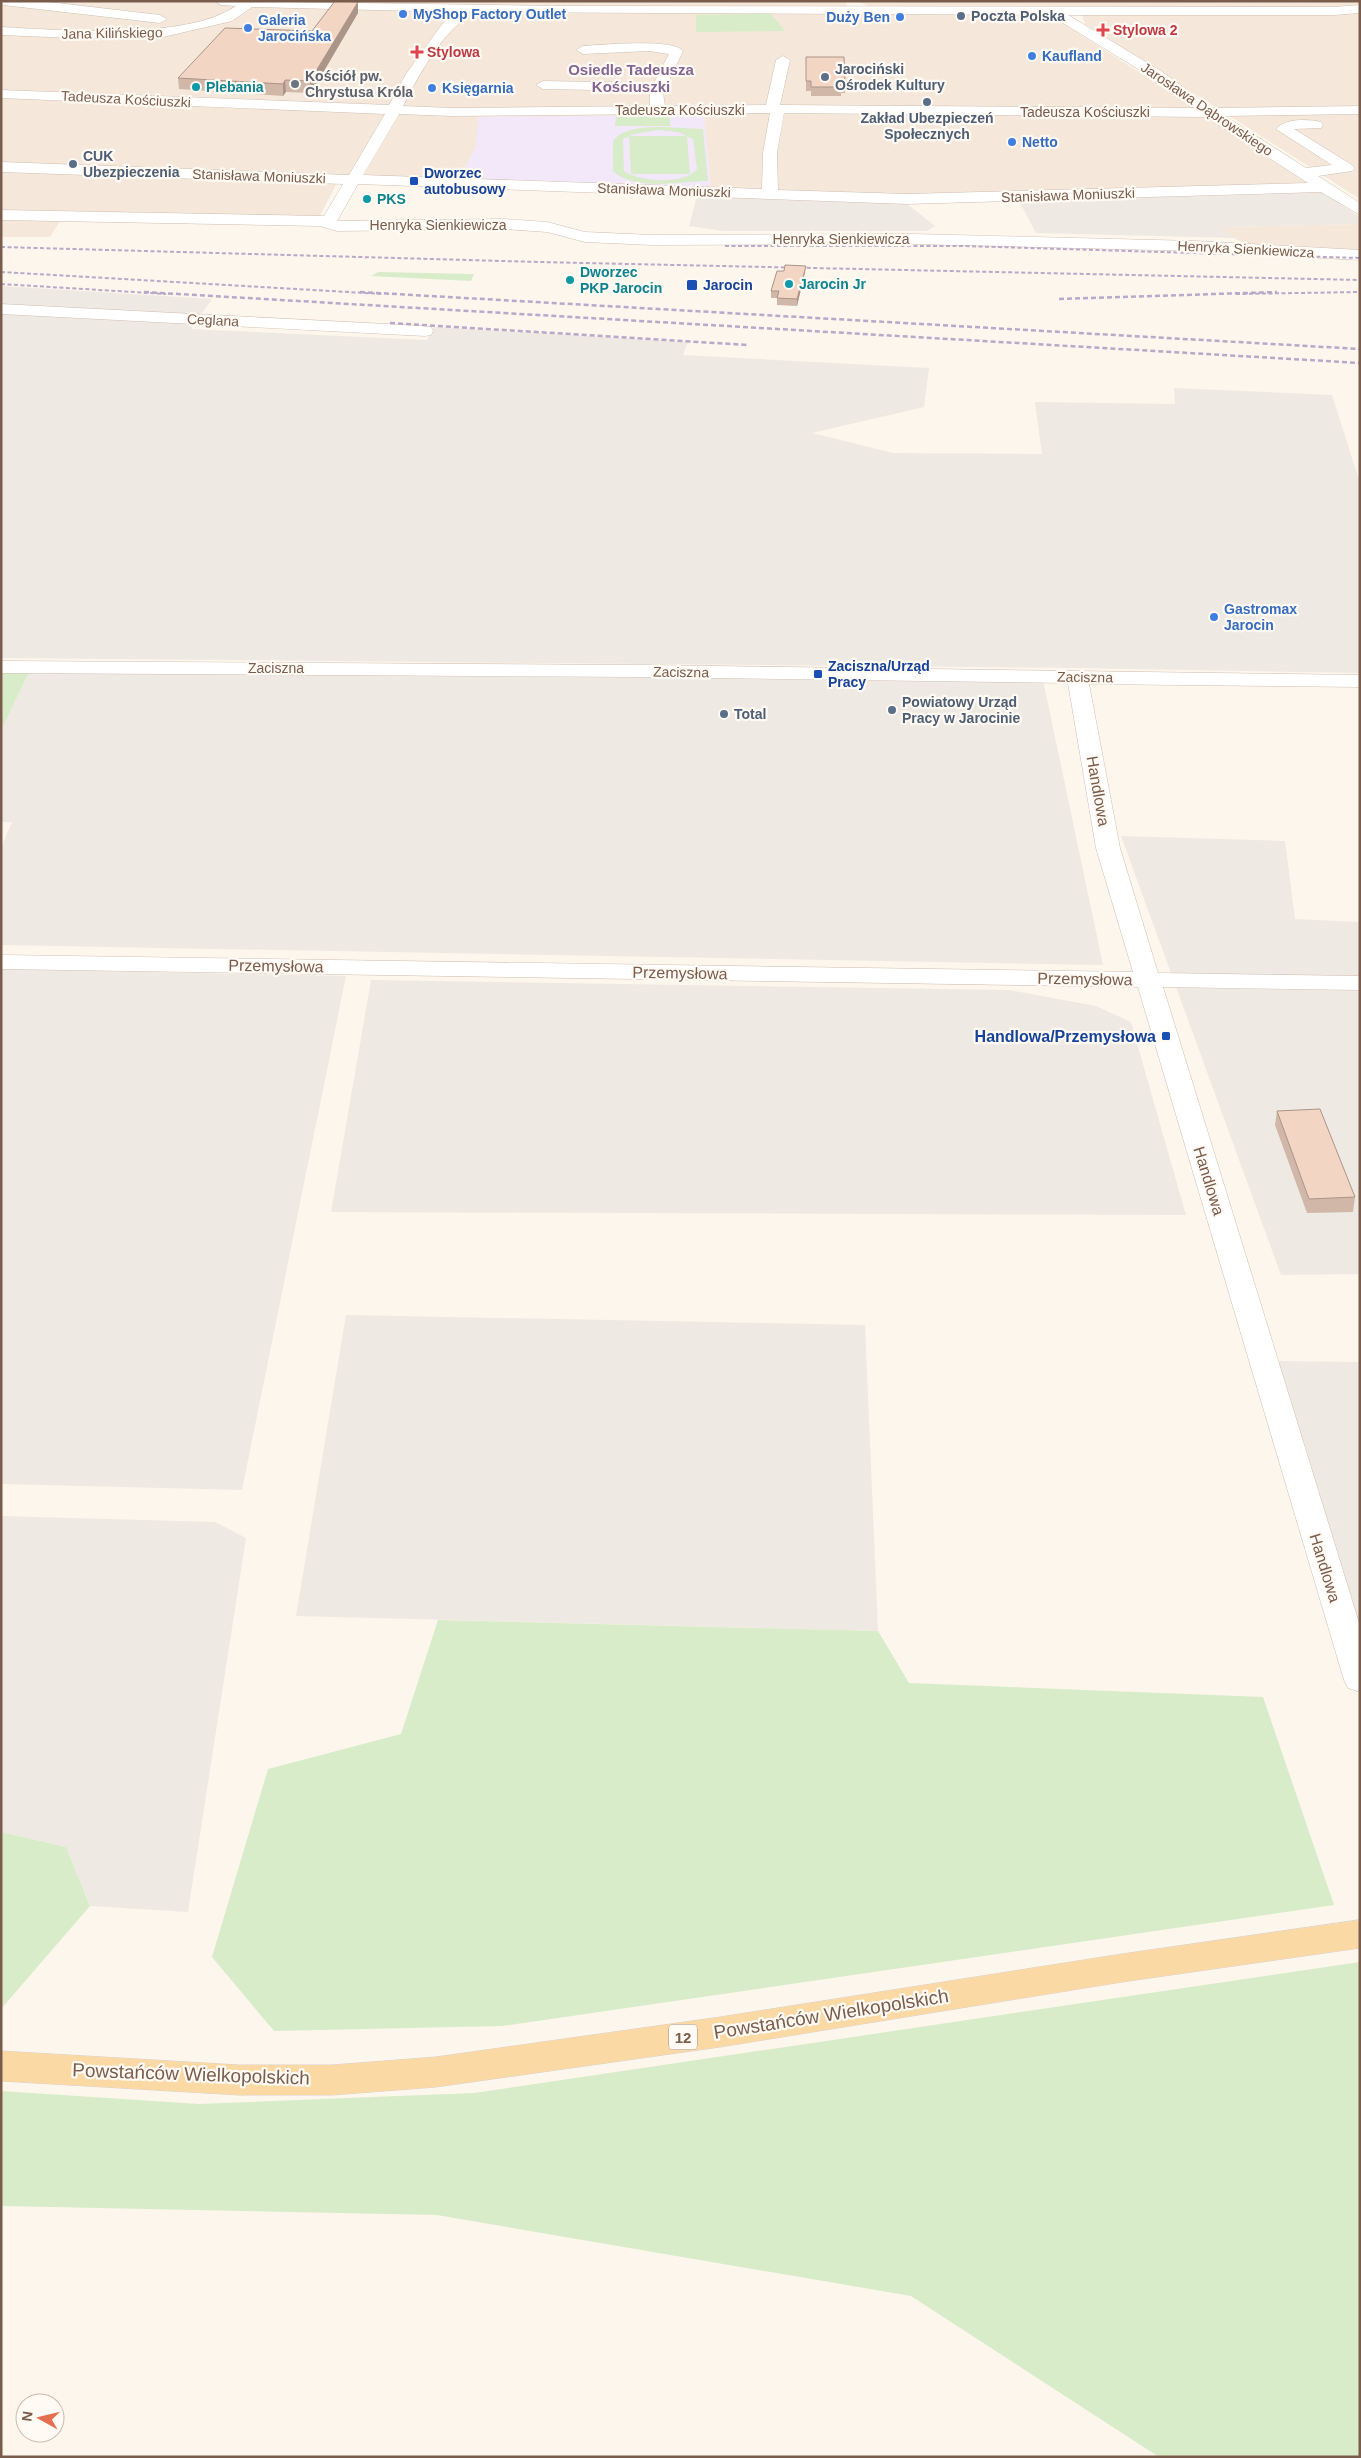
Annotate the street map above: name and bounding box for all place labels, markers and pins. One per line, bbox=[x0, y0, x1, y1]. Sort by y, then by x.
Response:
place label: MyShop Factory Outlet bbox=[413, 6, 567, 22]
marker: MyShop Factory Outlet bbox=[397, 8, 409, 20]
place label: Poczta Polska bbox=[971, 8, 1065, 24]
place label: Duży Ben bbox=[826, 9, 890, 25]
marker: Poczta Polska bbox=[955, 10, 967, 22]
marker: Duży Ben bbox=[894, 11, 906, 23]
place label: Galeria Jarocińska bbox=[258, 12, 331, 44]
marker: Galeria Jarocińska bbox=[242, 22, 254, 34]
place label: Stylowa 2 bbox=[1113, 22, 1178, 38]
marker: Stylowa 2 bbox=[1097, 24, 1109, 36]
place label: Stylowa bbox=[427, 44, 480, 60]
marker: Stylowa bbox=[411, 46, 423, 58]
place label: Kaufland bbox=[1042, 48, 1102, 64]
marker: Kaufland bbox=[1026, 50, 1038, 62]
place label: Jarociński Ośrodek Kultury bbox=[835, 61, 945, 93]
place label: Kościół pw. Chrystusa Króla bbox=[305, 68, 413, 100]
marker: Jarociński Ośrodek Kultury bbox=[819, 71, 831, 83]
marker: Kościół pw. Chrystusa Króla bbox=[289, 78, 301, 90]
place label: Plebania bbox=[206, 79, 264, 95]
place label: Księgarnia bbox=[442, 80, 514, 96]
marker: Plebania bbox=[190, 81, 202, 93]
marker: Księgarnia bbox=[426, 82, 438, 94]
marker: Zakład Ubezpieczeń Społecznych bbox=[921, 96, 933, 108]
place label: Zakład Ubezpieczeń Społecznych bbox=[860, 110, 994, 142]
place label: Netto bbox=[1022, 134, 1058, 150]
marker: Netto bbox=[1006, 136, 1018, 148]
place label: CUK Ubezpieczenia bbox=[83, 148, 180, 180]
marker: CUK Ubezpieczenia bbox=[67, 158, 79, 170]
place label: Dworzec autobusowy bbox=[424, 165, 506, 197]
marker: Dworzec autobusowy bbox=[408, 175, 420, 187]
place label: PKS bbox=[377, 191, 406, 207]
marker: PKS bbox=[361, 193, 373, 205]
place label: Dworzec PKP Jarocin bbox=[580, 264, 662, 296]
marker: Dworzec PKP Jarocin bbox=[564, 274, 576, 286]
place label: Jarocin Jr bbox=[799, 276, 866, 292]
place label: Jarocin bbox=[703, 277, 753, 293]
marker: Jarocin bbox=[685, 278, 699, 292]
marker: Jarocin Jr bbox=[783, 278, 795, 290]
place label: Gastromax Jarocin bbox=[1224, 601, 1297, 633]
marker: Gastromax Jarocin bbox=[1208, 611, 1220, 623]
place label: Zaciszna/Urząd Pracy bbox=[828, 658, 930, 690]
marker: Zaciszna/Urząd Pracy bbox=[812, 668, 824, 680]
place label: Powiatowy Urząd Pracy w Jarocinie bbox=[902, 694, 1021, 726]
marker: Powiatowy Urząd Pracy w Jarocinie bbox=[886, 704, 898, 716]
place label: Total bbox=[734, 706, 766, 722]
marker: Total bbox=[718, 708, 730, 720]
place label: Handlowa/Przemysłowa bbox=[975, 1028, 1156, 1045]
marker: Handlowa/Przemysłowa bbox=[1160, 1030, 1172, 1042]

